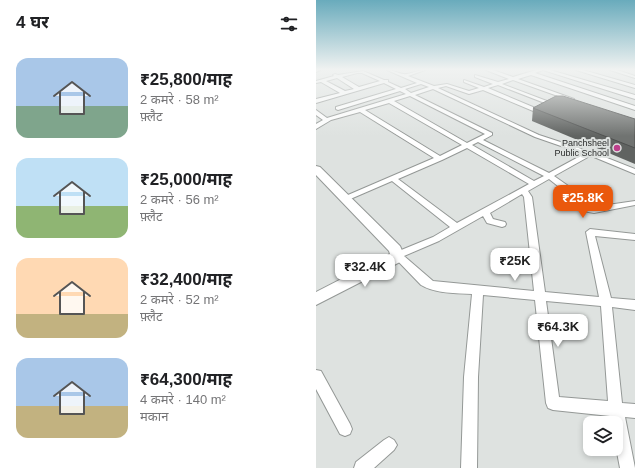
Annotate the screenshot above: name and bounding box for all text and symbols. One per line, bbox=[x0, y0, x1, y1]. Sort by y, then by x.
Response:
text: 4 घर bbox=[16, 13, 49, 32]
icon: filters bbox=[278, 13, 300, 35]
text: ₹25,800/माह bbox=[140, 70, 232, 89]
icon: home bbox=[48, 74, 96, 122]
text: 2 कमरे · 58 m² bbox=[140, 92, 219, 107]
text: फ़्लैट bbox=[140, 109, 163, 124]
place label: Panchsheel Public School bbox=[554, 138, 609, 158]
marker: Panchsheel Public School bbox=[612, 143, 622, 153]
text: ₹25,000/माह bbox=[140, 170, 232, 189]
icon: home bbox=[48, 174, 96, 222]
pin: ₹25.8K bbox=[550, 185, 616, 219]
text: ₹25.8K bbox=[562, 190, 604, 205]
text: 2 कमरे · 56 m² bbox=[140, 192, 219, 207]
text: फ़्लैट bbox=[140, 209, 163, 224]
pin: ₹25K bbox=[491, 248, 539, 282]
text: ₹25K bbox=[499, 253, 531, 268]
pin: ₹32.4K bbox=[332, 254, 398, 288]
text: ₹32.4K bbox=[344, 259, 386, 274]
text: ₹32,400/माह bbox=[140, 270, 232, 289]
icon: home bbox=[48, 274, 96, 322]
text: 2 कमरे · 52 m² bbox=[140, 292, 219, 307]
text: फ़्लैट bbox=[140, 309, 163, 324]
pin: ₹64.3K bbox=[525, 314, 591, 348]
text: ₹64.3K bbox=[537, 319, 579, 334]
text: ₹64,300/माह bbox=[140, 370, 232, 389]
icon: home bbox=[48, 374, 96, 422]
text: 4 कमरे · 140 m² bbox=[140, 392, 226, 407]
text: मकान bbox=[140, 409, 168, 424]
map controls bbox=[583, 416, 623, 456]
button: layers bbox=[583, 416, 623, 456]

